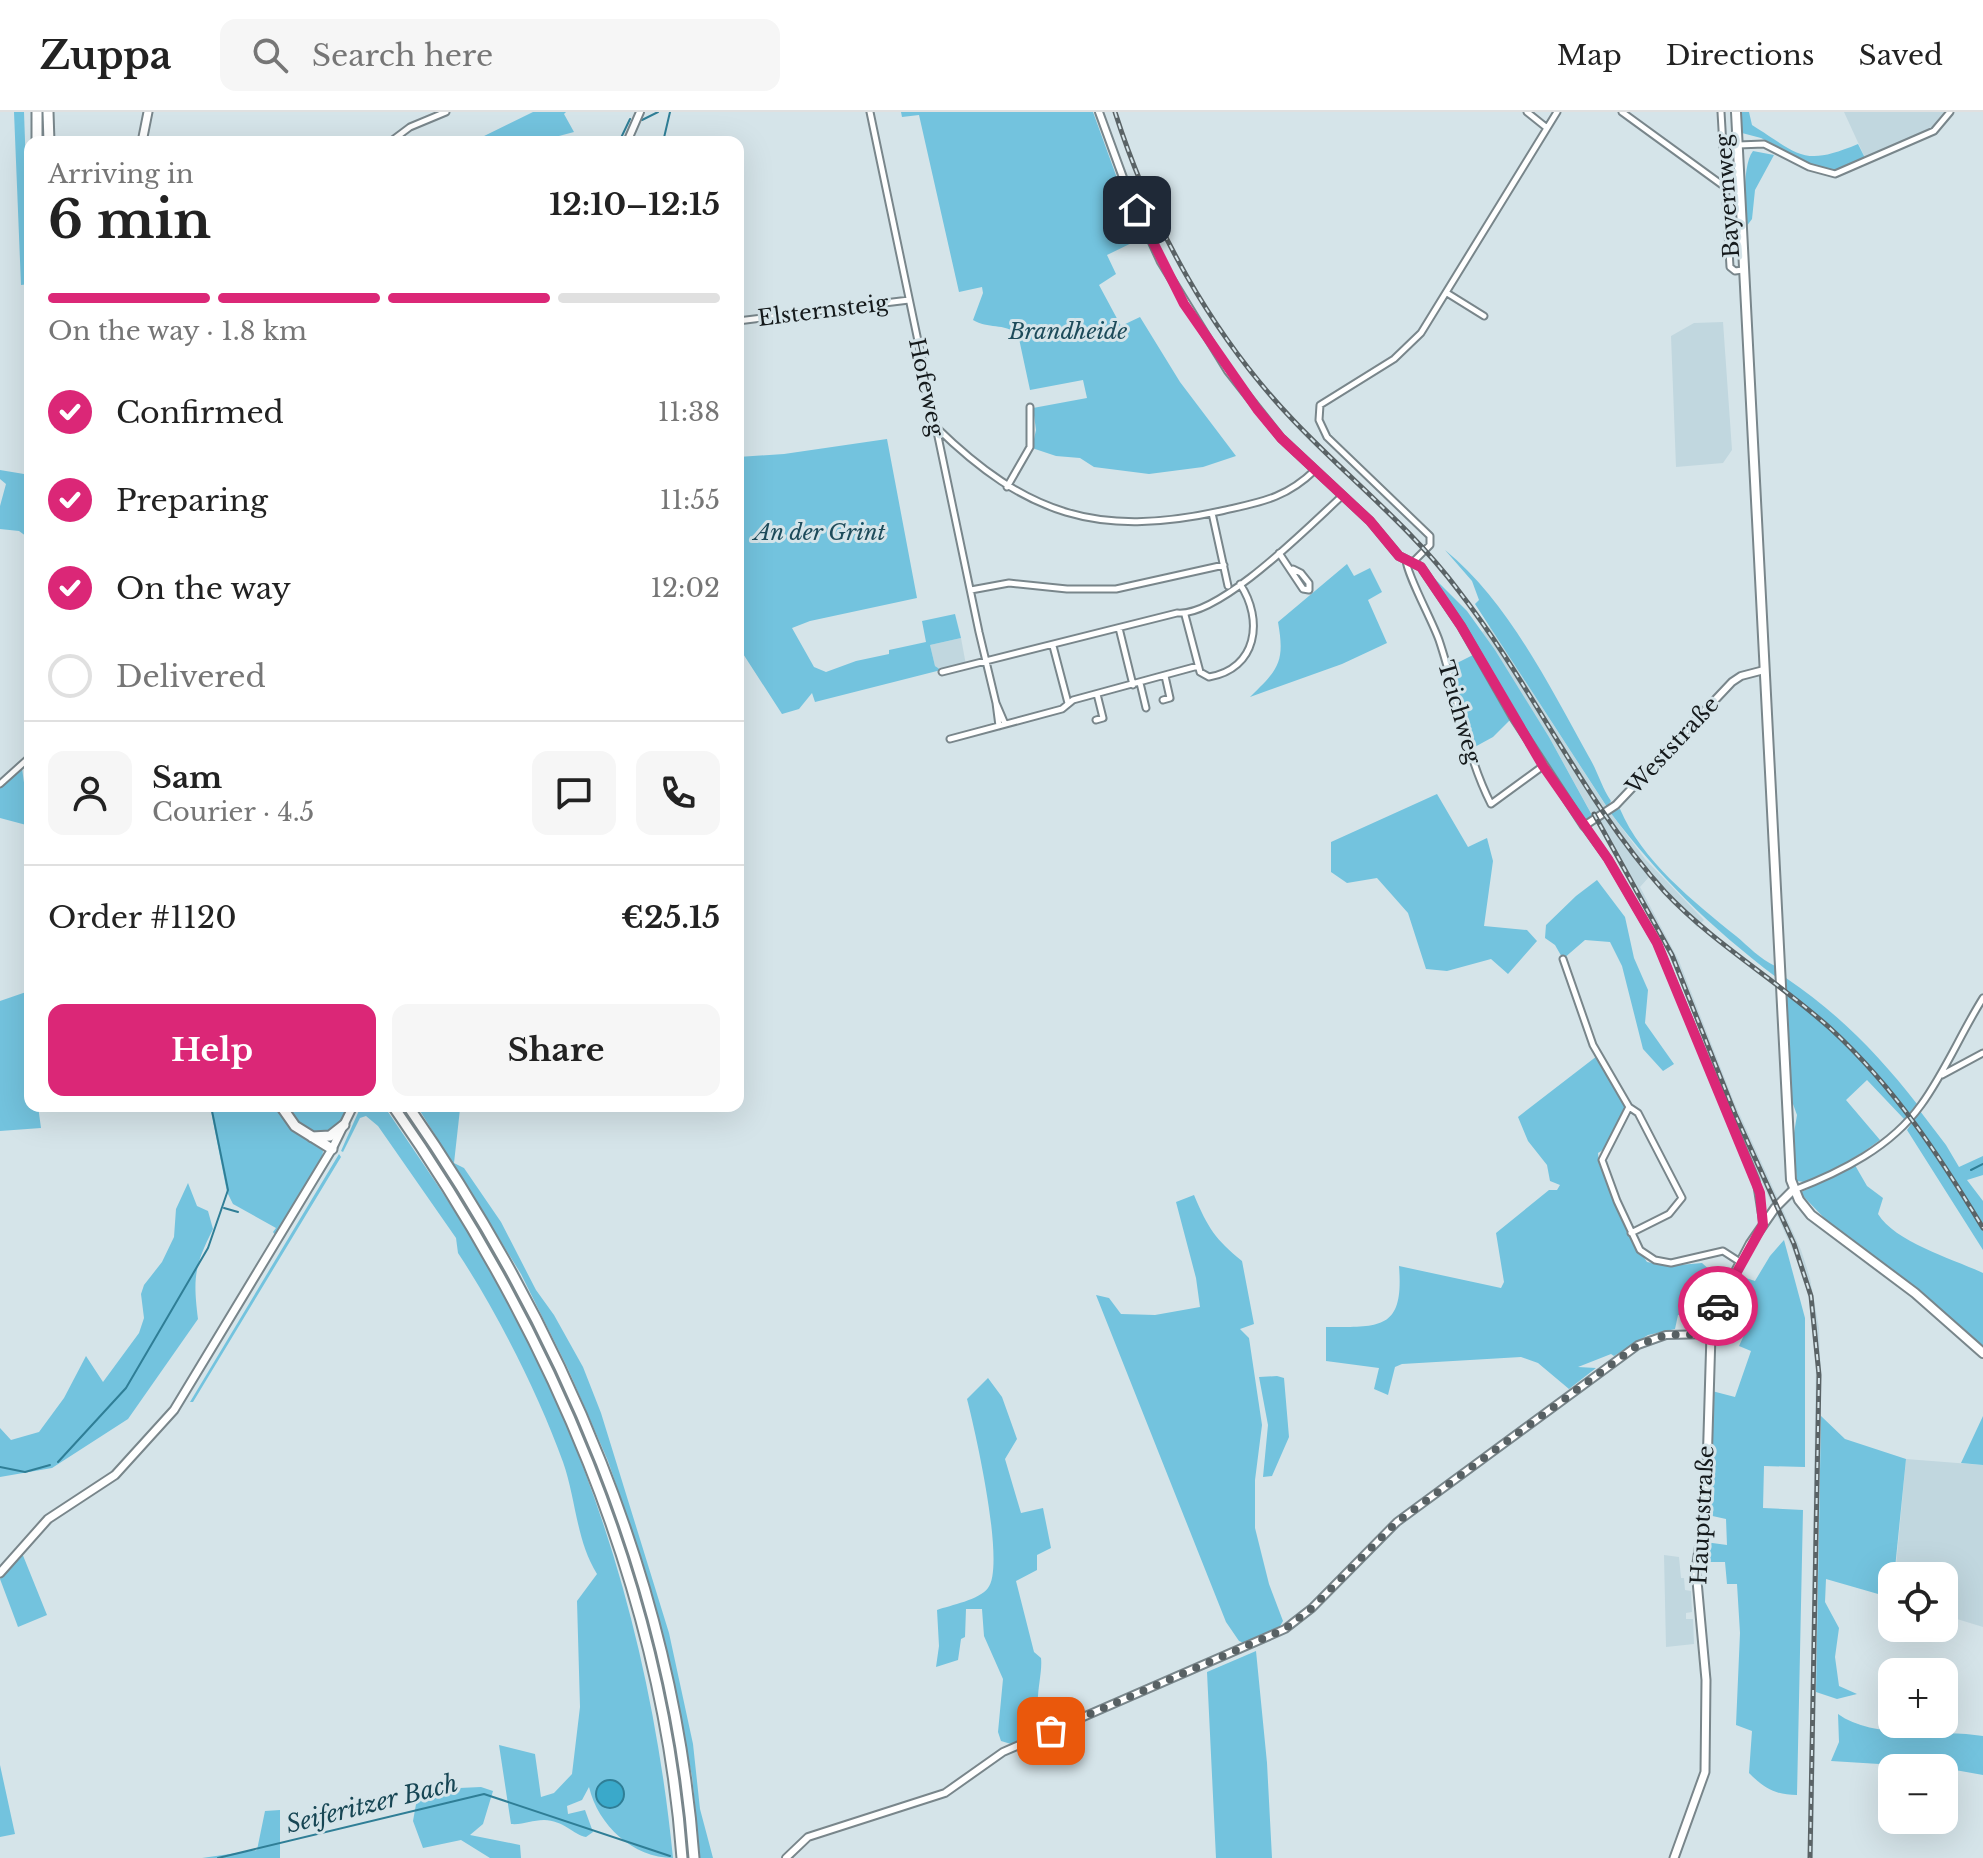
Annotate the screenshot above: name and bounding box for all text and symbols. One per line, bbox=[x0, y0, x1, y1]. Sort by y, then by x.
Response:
search box bbox=[220, 19, 780, 91]
text: Zuppa bbox=[40, 32, 172, 79]
icon: search bbox=[248, 33, 292, 77]
text: Search here bbox=[312, 37, 493, 74]
text: Map bbox=[1557, 38, 1622, 73]
text: Directions bbox=[1666, 38, 1815, 73]
text: Saved bbox=[1859, 38, 1943, 73]
street label: Bayernweg bbox=[1710, 132, 1745, 259]
text: Arriving in bbox=[48, 158, 194, 190]
pin bbox=[1103, 176, 1171, 244]
text: 12:10–12:15 bbox=[549, 186, 720, 223]
text: 6 min bbox=[48, 188, 211, 252]
icon: home bbox=[1115, 188, 1159, 232]
street label: Elsternsteig bbox=[756, 289, 891, 332]
text: On the way · 1.8 km bbox=[48, 315, 307, 347]
park label: Brandheide bbox=[1008, 318, 1127, 345]
street label: Hofeweg bbox=[903, 336, 950, 439]
icon: check bbox=[48, 390, 92, 434]
text: Confirmed bbox=[116, 394, 284, 431]
text: 11:38 bbox=[658, 396, 720, 428]
icon: check bbox=[48, 478, 92, 522]
text: Preparing bbox=[116, 482, 268, 519]
text: 11:55 bbox=[660, 484, 720, 516]
park label: An der Grint bbox=[751, 519, 886, 546]
icon: check bbox=[48, 566, 92, 610]
text: On the way bbox=[116, 570, 291, 607]
text: 12:02 bbox=[650, 572, 720, 604]
street label: Teichweg bbox=[1432, 657, 1487, 768]
text: Delivered bbox=[116, 658, 266, 695]
street label: Weststraße bbox=[1620, 691, 1724, 801]
button: person bbox=[48, 751, 132, 835]
button: chat bbox=[532, 751, 616, 835]
button: phone bbox=[636, 751, 720, 835]
text: Sam bbox=[152, 759, 222, 796]
text: Courier · 4.5 bbox=[152, 796, 314, 828]
text: Order #1120 bbox=[48, 899, 237, 936]
text: €25.15 bbox=[621, 899, 720, 936]
button: Help bbox=[48, 1004, 376, 1096]
button: Share bbox=[392, 1004, 720, 1096]
courier bbox=[1678, 1266, 1758, 1346]
icon: car bbox=[1696, 1284, 1740, 1328]
street label: Hauptstraße bbox=[1685, 1445, 1720, 1585]
map controls bbox=[1878, 1562, 1958, 1834]
button: locate bbox=[1878, 1562, 1958, 1642]
button: + bbox=[1878, 1658, 1958, 1738]
pin bbox=[1017, 1697, 1085, 1765]
icon: bag bbox=[1029, 1709, 1073, 1753]
button: − bbox=[1878, 1754, 1958, 1834]
water label: Seiferitzer Bach bbox=[283, 1768, 461, 1839]

